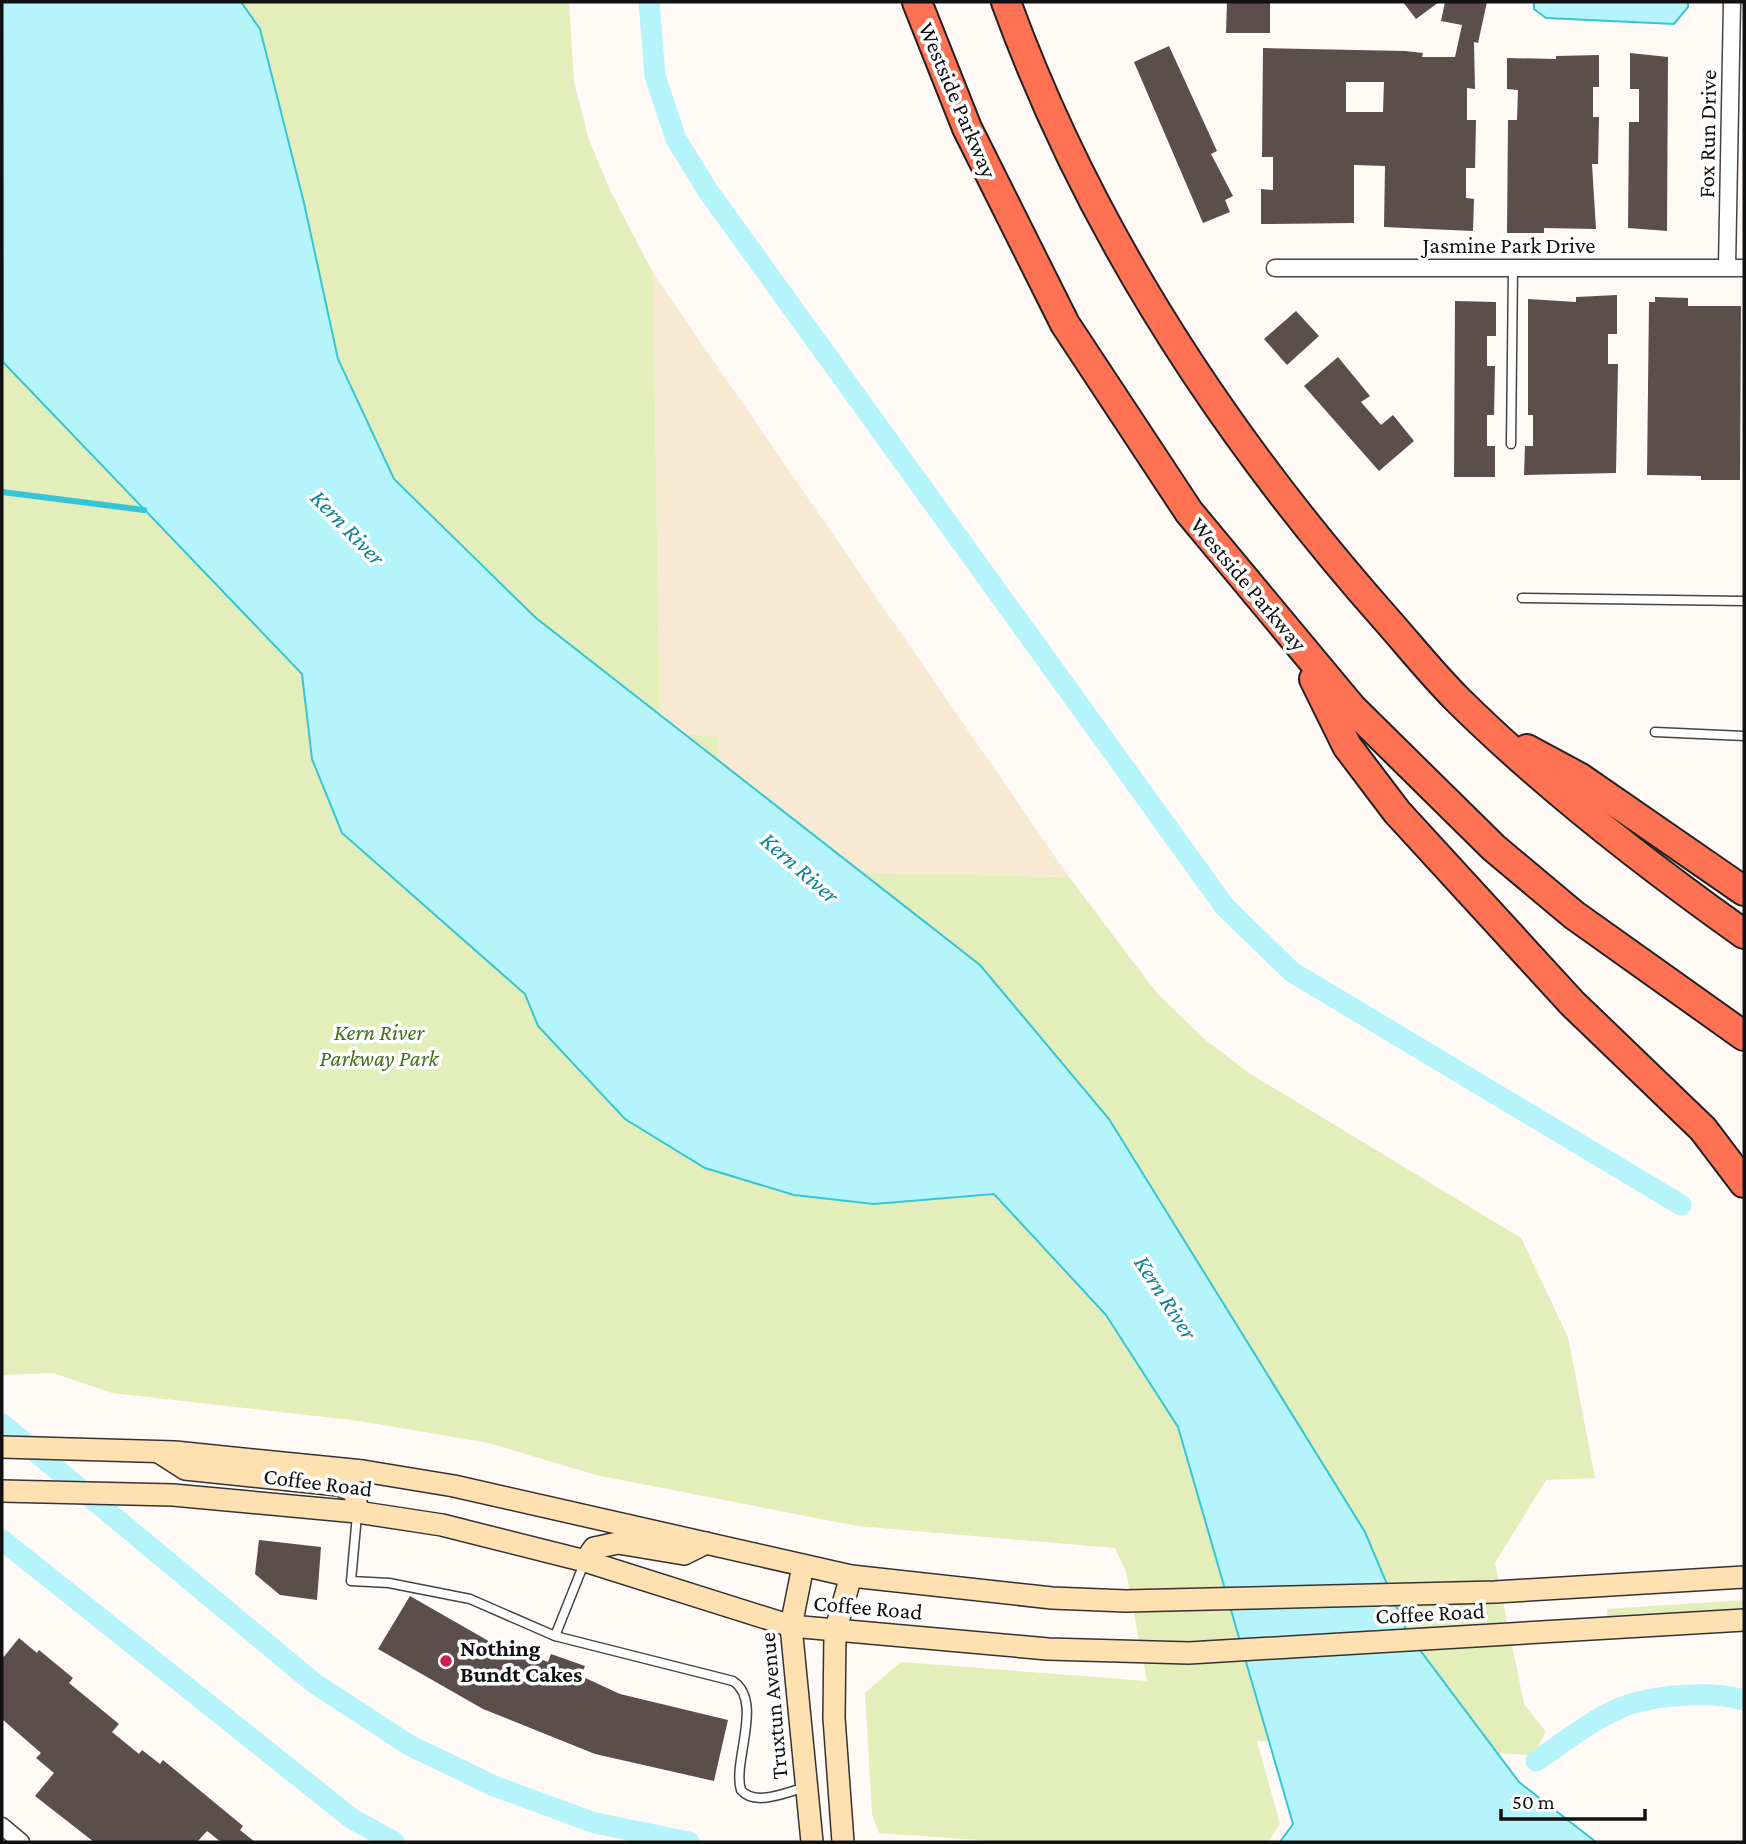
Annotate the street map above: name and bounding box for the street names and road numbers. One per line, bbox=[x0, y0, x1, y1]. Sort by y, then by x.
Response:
street label: Westside Parkway bbox=[913, 18, 1003, 182]
street label: Fox Run Drive bbox=[1693, 70, 1721, 198]
street label: Jasmine Park Drive bbox=[1421, 232, 1595, 258]
street label: Westside Parkway bbox=[1185, 512, 1313, 656]
street label: Coffee Road bbox=[262, 1462, 374, 1502]
street label: Coffee Road bbox=[812, 1589, 924, 1625]
street label: Coffee Road bbox=[1375, 1597, 1485, 1629]
street label: Truxtun Avenue bbox=[754, 1631, 792, 1781]

